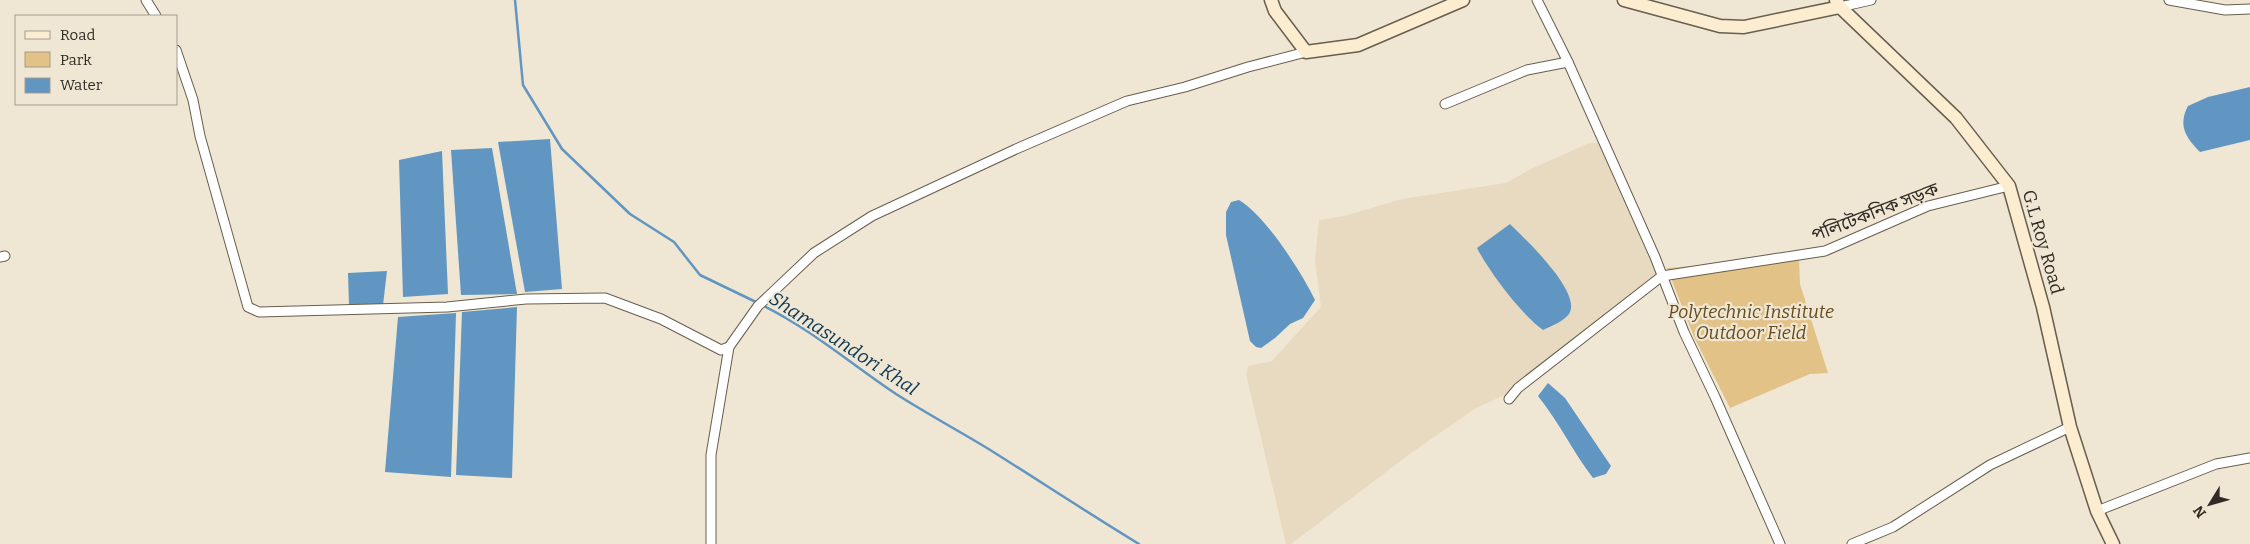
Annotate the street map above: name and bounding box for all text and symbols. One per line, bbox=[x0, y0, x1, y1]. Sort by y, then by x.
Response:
legend bbox=[15, 15, 178, 105]
text: Road bbox=[60, 26, 95, 44]
text: Park bbox=[60, 51, 92, 69]
text: Water bbox=[60, 76, 103, 94]
street label: পলিটেকনিক সড়ক bbox=[1809, 178, 1942, 246]
street label: G.L Roy Road bbox=[2018, 187, 2068, 297]
water label: Shamasundori Khal bbox=[765, 287, 922, 400]
park label: Polytechnic Institute Outdoor Field bbox=[1668, 301, 1834, 344]
north arrow bbox=[2185, 479, 2235, 529]
text: N bbox=[2190, 502, 2210, 521]

